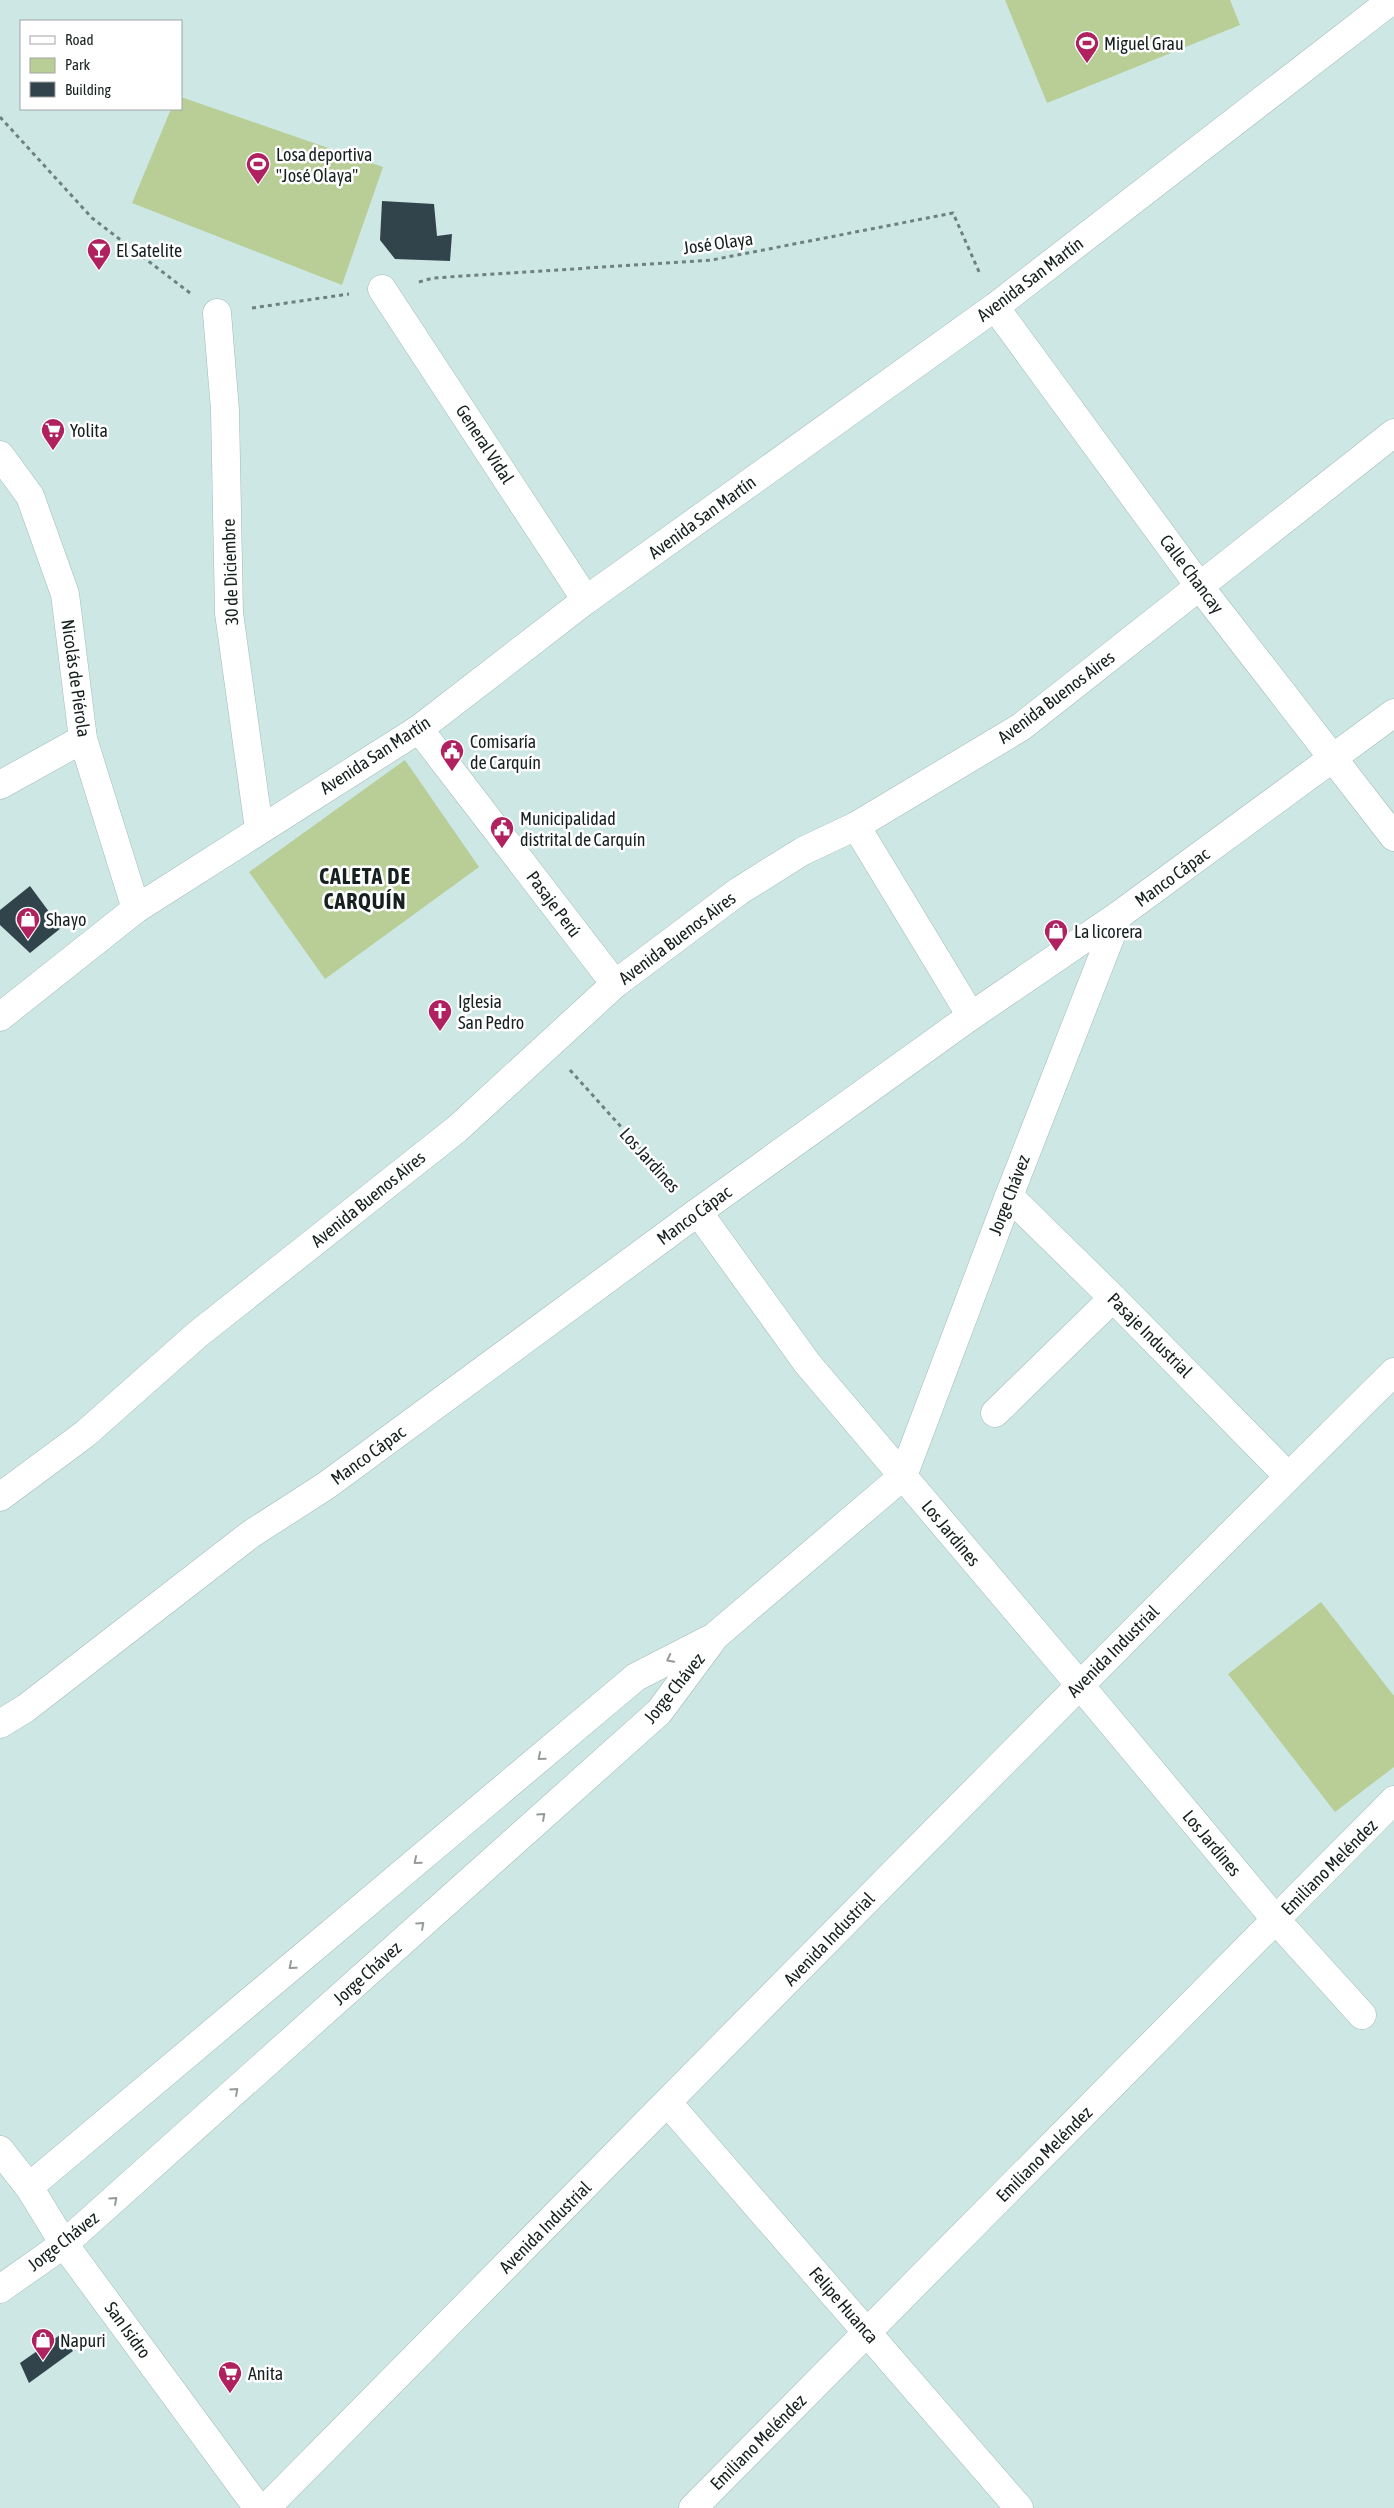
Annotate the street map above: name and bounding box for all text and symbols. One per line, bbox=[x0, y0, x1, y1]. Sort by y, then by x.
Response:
legend bbox=[20, 20, 182, 110]
sports icon: Miguel Grau bbox=[1074, 30, 1100, 64]
text: Road bbox=[65, 31, 94, 48]
place label: Miguel Grau bbox=[1104, 33, 1184, 54]
text: Park bbox=[65, 56, 90, 73]
text: Building bbox=[65, 81, 111, 98]
place label: Losa deportiva "José Olaya" bbox=[276, 144, 372, 186]
sports icon: Losa deportiva "José Olaya" bbox=[245, 151, 271, 185]
street label: José Olaya bbox=[682, 228, 754, 258]
street label: Avenida San Martín bbox=[973, 232, 1087, 326]
bar icon: El Satelite bbox=[86, 237, 112, 271]
place label: El Satelite bbox=[116, 240, 182, 261]
street label: General Vidal bbox=[452, 401, 518, 488]
supermarket icon: Yolita bbox=[40, 417, 66, 451]
place label: Yolita bbox=[70, 420, 108, 441]
street label: Avenida San Martín bbox=[644, 471, 760, 563]
street label: 30 de Diciembre bbox=[218, 518, 242, 626]
street label: Calle Chancay bbox=[1156, 531, 1228, 617]
street label: Nicolás de Piérola bbox=[57, 618, 95, 738]
street label: Avenida Buenos Aires bbox=[994, 646, 1118, 748]
street label: Avenida San Martín bbox=[316, 712, 434, 798]
place label: Comisaría de Carquín bbox=[470, 731, 541, 773]
public building icon: Comisaría de Carquín bbox=[439, 738, 465, 772]
place label: Municipalidad distrital de Carquín bbox=[520, 808, 646, 850]
public building icon: Municipalidad distrital de Carquín bbox=[489, 815, 515, 849]
street label: Manco Cápac bbox=[1131, 843, 1214, 911]
district label: CALETA DE CARQUÍN bbox=[319, 863, 411, 914]
street label: Pasaje Perú bbox=[522, 867, 586, 941]
street label: Avenida Buenos Aires bbox=[615, 887, 739, 989]
shop icon: Shayo bbox=[15, 906, 41, 940]
place label: Shayo bbox=[46, 909, 86, 930]
shop icon: La licorera bbox=[1043, 918, 1069, 952]
place label: La licorera bbox=[1074, 921, 1143, 942]
place label: Iglesia San Pedro bbox=[458, 991, 524, 1033]
church icon: Iglesia San Pedro bbox=[427, 998, 453, 1032]
street label: Los Jardines bbox=[616, 1123, 684, 1197]
street label: Avenida Buenos Aires bbox=[307, 1147, 429, 1251]
street label: Jorge Chávez bbox=[984, 1152, 1034, 1238]
street label: Manco Cápac bbox=[653, 1181, 736, 1249]
street label: Pasaje Industrial bbox=[1103, 1288, 1197, 1382]
street label: Manco Cápac bbox=[327, 1421, 410, 1489]
street label: Los Jardines bbox=[917, 1496, 985, 1570]
street label: Avenida Industrial bbox=[1063, 1601, 1163, 1701]
street label: Jorge Chávez bbox=[639, 1648, 709, 1727]
one-way arrow bbox=[667, 1653, 676, 1663]
one-way arrow bbox=[538, 1751, 547, 1759]
street label: Los Jardines bbox=[1178, 1806, 1246, 1880]
one-way arrow bbox=[537, 1813, 546, 1822]
street label: Emiliano Meléndez bbox=[1277, 1814, 1382, 1919]
one-way arrow bbox=[413, 1856, 422, 1865]
street label: Avenida Industrial bbox=[779, 1888, 879, 1990]
one-way arrow bbox=[416, 1921, 425, 1930]
street label: Jorge Chávez bbox=[329, 1937, 406, 2009]
one-way arrow bbox=[289, 1960, 298, 1969]
one-way arrow bbox=[229, 2088, 238, 2097]
street label: Emiliano Meléndez bbox=[992, 2101, 1097, 2206]
street label: Avenida Industrial bbox=[495, 2177, 595, 2277]
one-way arrow bbox=[108, 2196, 117, 2205]
street label: Jorge Chávez bbox=[23, 2207, 103, 2275]
street label: Felipe Huanca bbox=[805, 2262, 883, 2348]
street label: San Isidro bbox=[101, 2298, 155, 2362]
shop icon: Napuri bbox=[30, 2327, 56, 2361]
place label: Napuri bbox=[60, 2330, 106, 2351]
supermarket icon: Anita bbox=[217, 2360, 243, 2394]
place label: Anita bbox=[248, 2363, 283, 2384]
street label: Emiliano Meléndez bbox=[706, 2389, 811, 2494]

